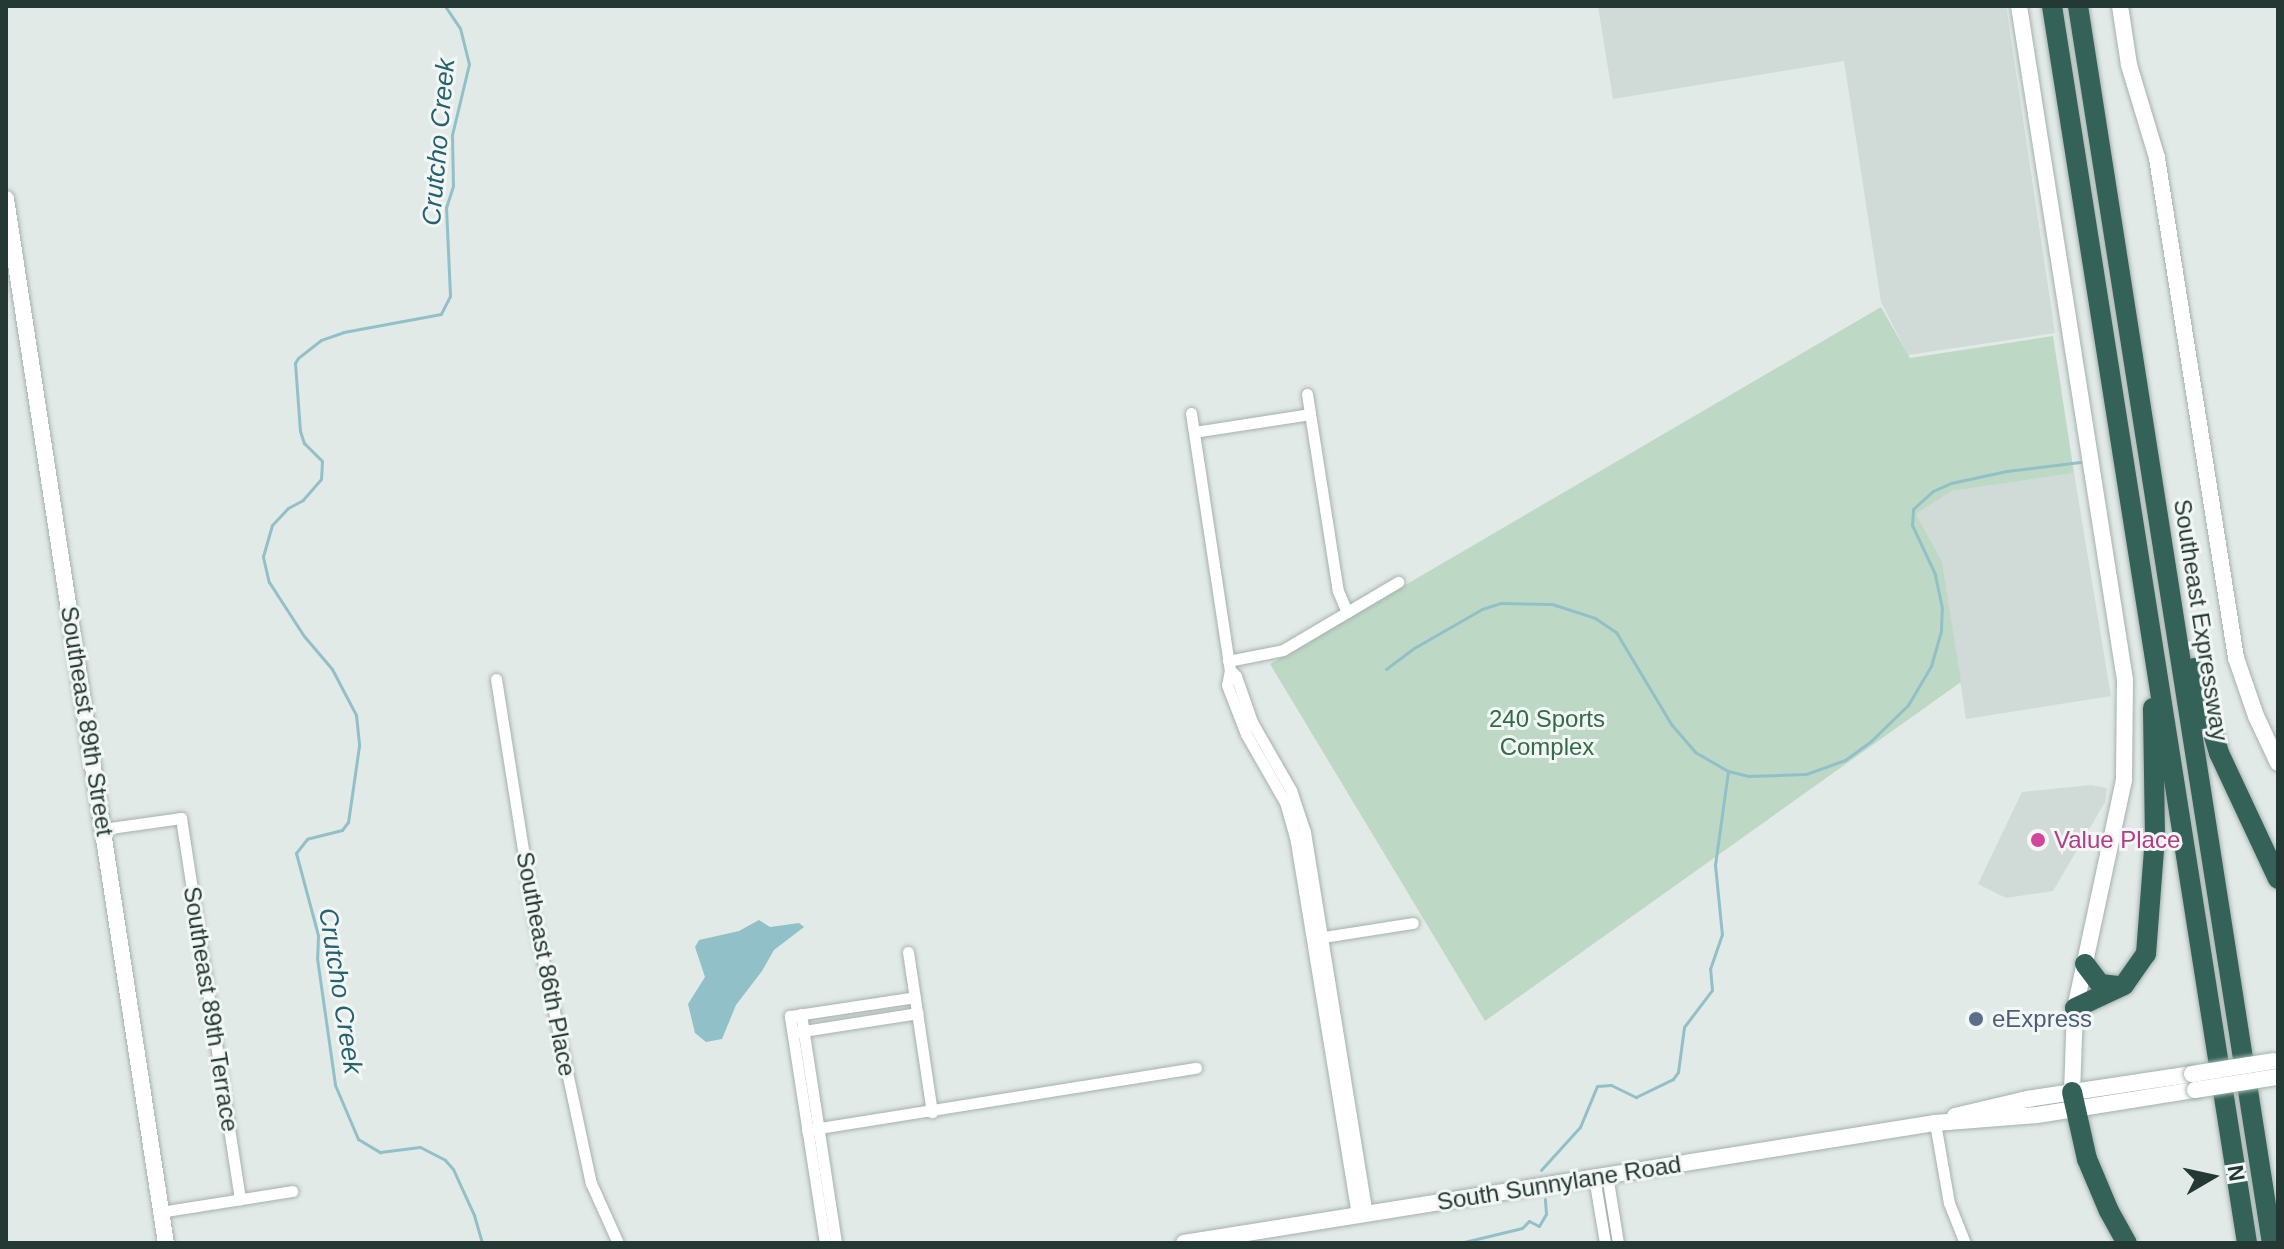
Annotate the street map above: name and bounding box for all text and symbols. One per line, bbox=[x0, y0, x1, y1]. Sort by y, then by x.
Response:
water label: Crutcho Creek bbox=[416, 57, 462, 227]
street label: Southeast Expressway bbox=[2168, 497, 2234, 743]
street label: Southeast 89th Street bbox=[55, 604, 119, 838]
park label: 240 Sports Complex bbox=[1489, 705, 1605, 761]
place label: Value Place bbox=[2054, 826, 2180, 854]
marker: Value Place bbox=[2029, 831, 2047, 849]
street label: Southeast 86th Place bbox=[510, 849, 582, 1079]
street label: Southeast 89th Terrace bbox=[177, 884, 245, 1134]
water label: Crutcho Creek bbox=[311, 906, 369, 1076]
place label: eExpress bbox=[1992, 1005, 2092, 1033]
marker: eExpress bbox=[1967, 1010, 1985, 1028]
north arrow bbox=[2172, 1137, 2252, 1217]
street label: South Sunnylane Road bbox=[1435, 1149, 1683, 1217]
text: N bbox=[2223, 1163, 2250, 1183]

